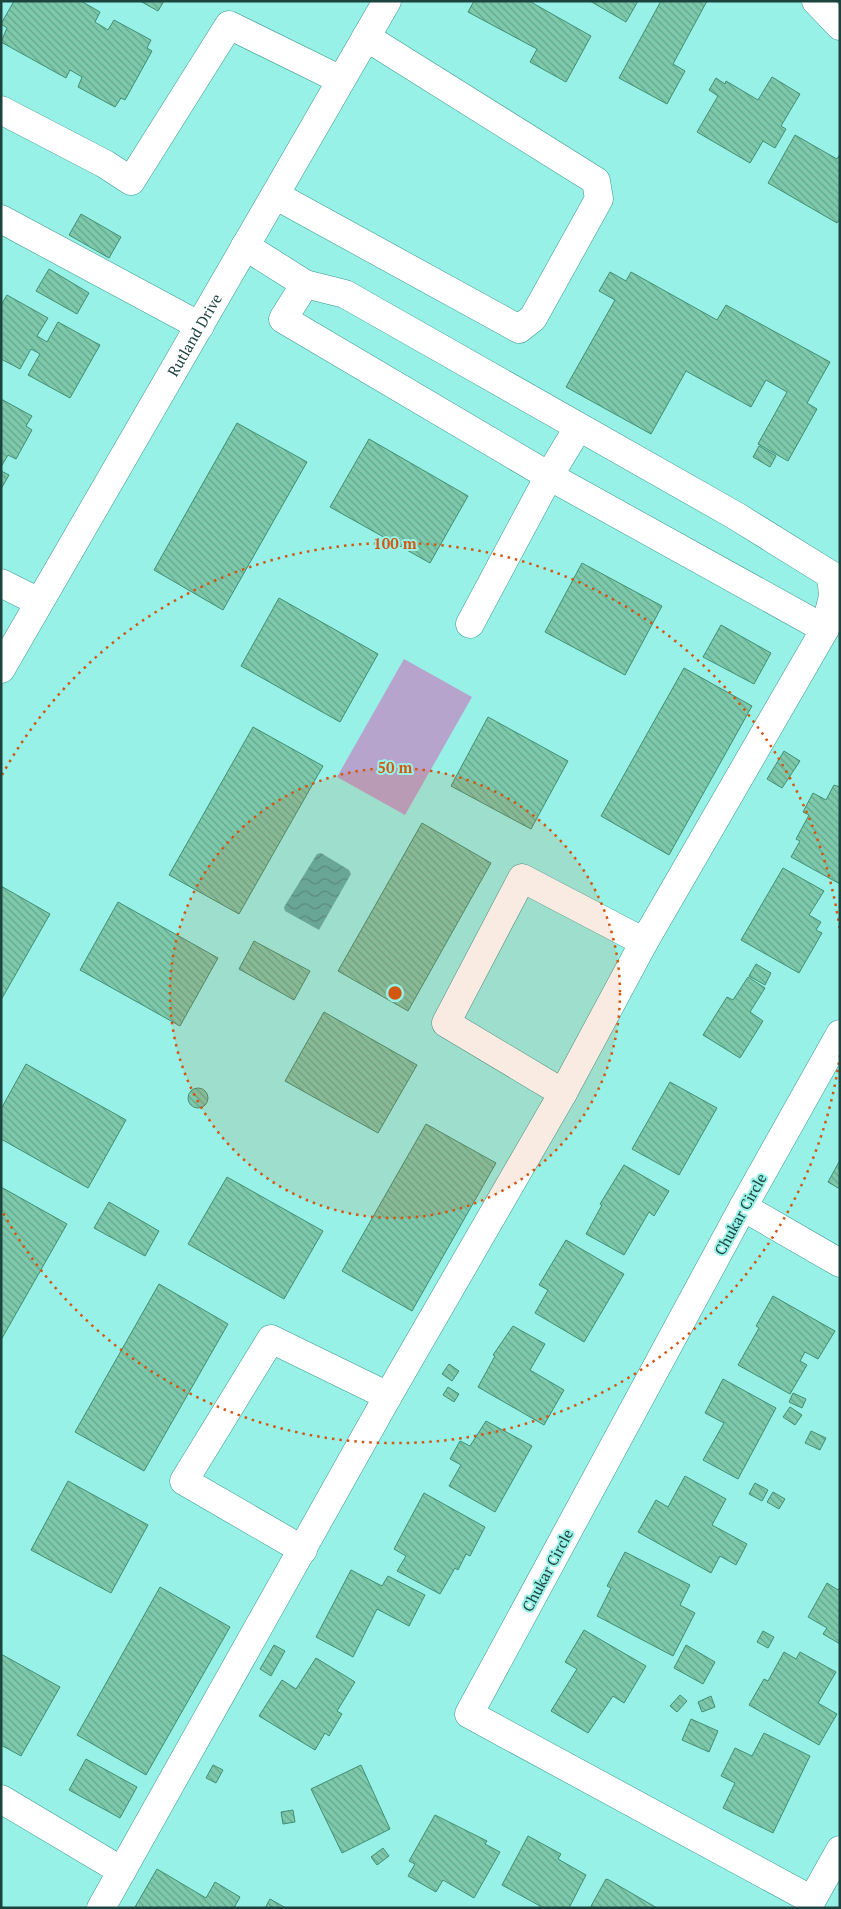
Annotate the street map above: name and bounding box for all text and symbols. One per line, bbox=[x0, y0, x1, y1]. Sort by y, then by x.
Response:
street label: Rutland Drive bbox=[162, 290, 226, 380]
text: 100 m bbox=[373, 533, 417, 553]
text: 50 m bbox=[378, 757, 413, 777]
centre of rings bbox=[386, 984, 404, 1002]
street label: Chukar Circle bbox=[709, 1169, 771, 1259]
street label: Chukar Circle bbox=[517, 1525, 577, 1615]

